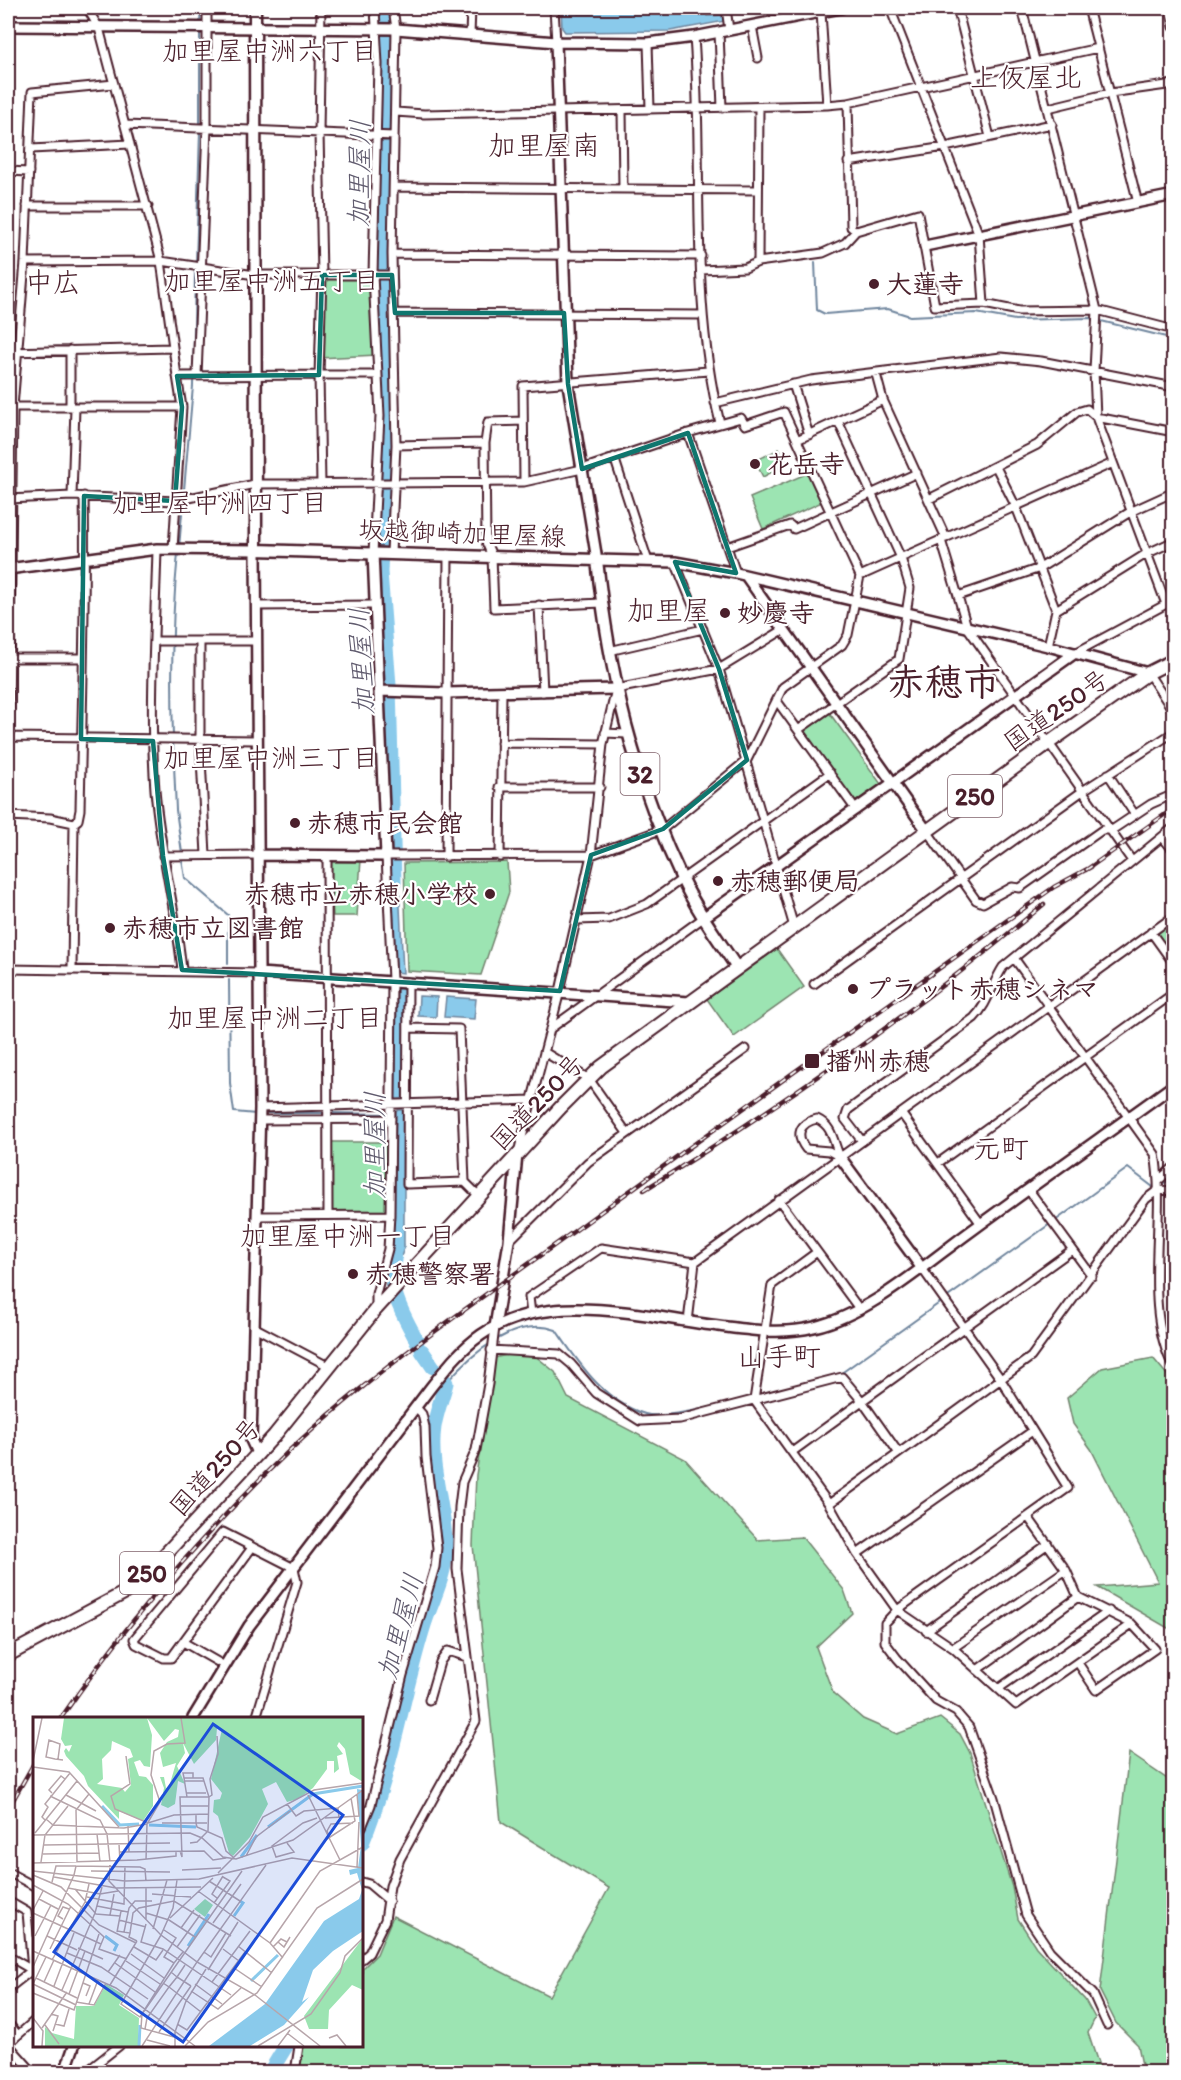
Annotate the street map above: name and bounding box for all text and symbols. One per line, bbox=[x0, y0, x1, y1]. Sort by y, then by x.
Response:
district label: 加里屋中洲六丁目 bbox=[162, 34, 378, 67]
district label: 上仮屋北 bbox=[970, 60, 1082, 94]
water label: 加里屋川 bbox=[342, 119, 376, 227]
district label: 加里屋南 bbox=[488, 128, 600, 162]
district label: 加里屋中洲五丁目 bbox=[164, 264, 380, 297]
district label: 中広 bbox=[25, 265, 81, 299]
place label: 大蓮寺 bbox=[886, 268, 964, 300]
marker: 大蓮寺 bbox=[867, 277, 881, 291]
place label: 花岳寺 bbox=[767, 448, 845, 480]
marker: 花岳寺 bbox=[748, 457, 762, 471]
district label: 加里屋中洲四丁目 bbox=[112, 486, 328, 519]
street label: 坂越御崎加里屋線 bbox=[357, 513, 567, 553]
district label: 加里屋 bbox=[627, 593, 711, 627]
place label: 妙慶寺 bbox=[737, 597, 815, 629]
water label: 加里屋川 bbox=[342, 606, 380, 716]
marker: 妙慶寺 bbox=[718, 606, 732, 620]
district label: 赤穂市 bbox=[887, 659, 1001, 705]
street label: 国道250号 bbox=[997, 662, 1115, 758]
district label: 加里屋中洲三丁目 bbox=[163, 741, 379, 774]
road number: 32 bbox=[620, 753, 660, 795]
road number: 250 bbox=[948, 775, 1002, 817]
place label: 赤穂市民会館 bbox=[307, 807, 463, 839]
marker: 赤穂市民会館 bbox=[288, 816, 302, 830]
place label: 赤穂郵便局 bbox=[730, 865, 860, 897]
marker: 赤穂郵便局 bbox=[711, 874, 725, 888]
place label: 赤穂市立赤穂小学校 bbox=[244, 878, 478, 910]
marker: 赤穂市立赤穂小学校 bbox=[483, 887, 497, 901]
place label: 赤穂市立図書館 bbox=[122, 912, 304, 944]
marker: 赤穂市立図書館 bbox=[103, 921, 117, 935]
place label: プラット赤穂シネマ bbox=[865, 973, 1099, 1005]
marker: プラット赤穂シネマ bbox=[846, 982, 860, 996]
district label: 加里屋中洲二丁目 bbox=[167, 1001, 383, 1034]
place label: 播州赤穂 bbox=[826, 1045, 930, 1077]
street label: 国道250号 bbox=[483, 1047, 591, 1157]
marker: 播州赤穂 bbox=[803, 1052, 821, 1070]
water label: 加里屋川 bbox=[358, 1091, 391, 1199]
district label: 元町 bbox=[973, 1131, 1029, 1165]
district label: 加里屋中洲一丁目 bbox=[240, 1219, 456, 1252]
place label: 赤穂警察署 bbox=[365, 1258, 495, 1290]
marker: 赤穂警察署 bbox=[346, 1267, 360, 1281]
district label: 山手町 bbox=[737, 1339, 821, 1373]
street label: 国道250号 bbox=[163, 1411, 267, 1523]
road number: 250 bbox=[120, 1552, 174, 1594]
water label: 加里屋川 bbox=[370, 1570, 430, 1682]
inset map bbox=[33, 1717, 363, 2047]

